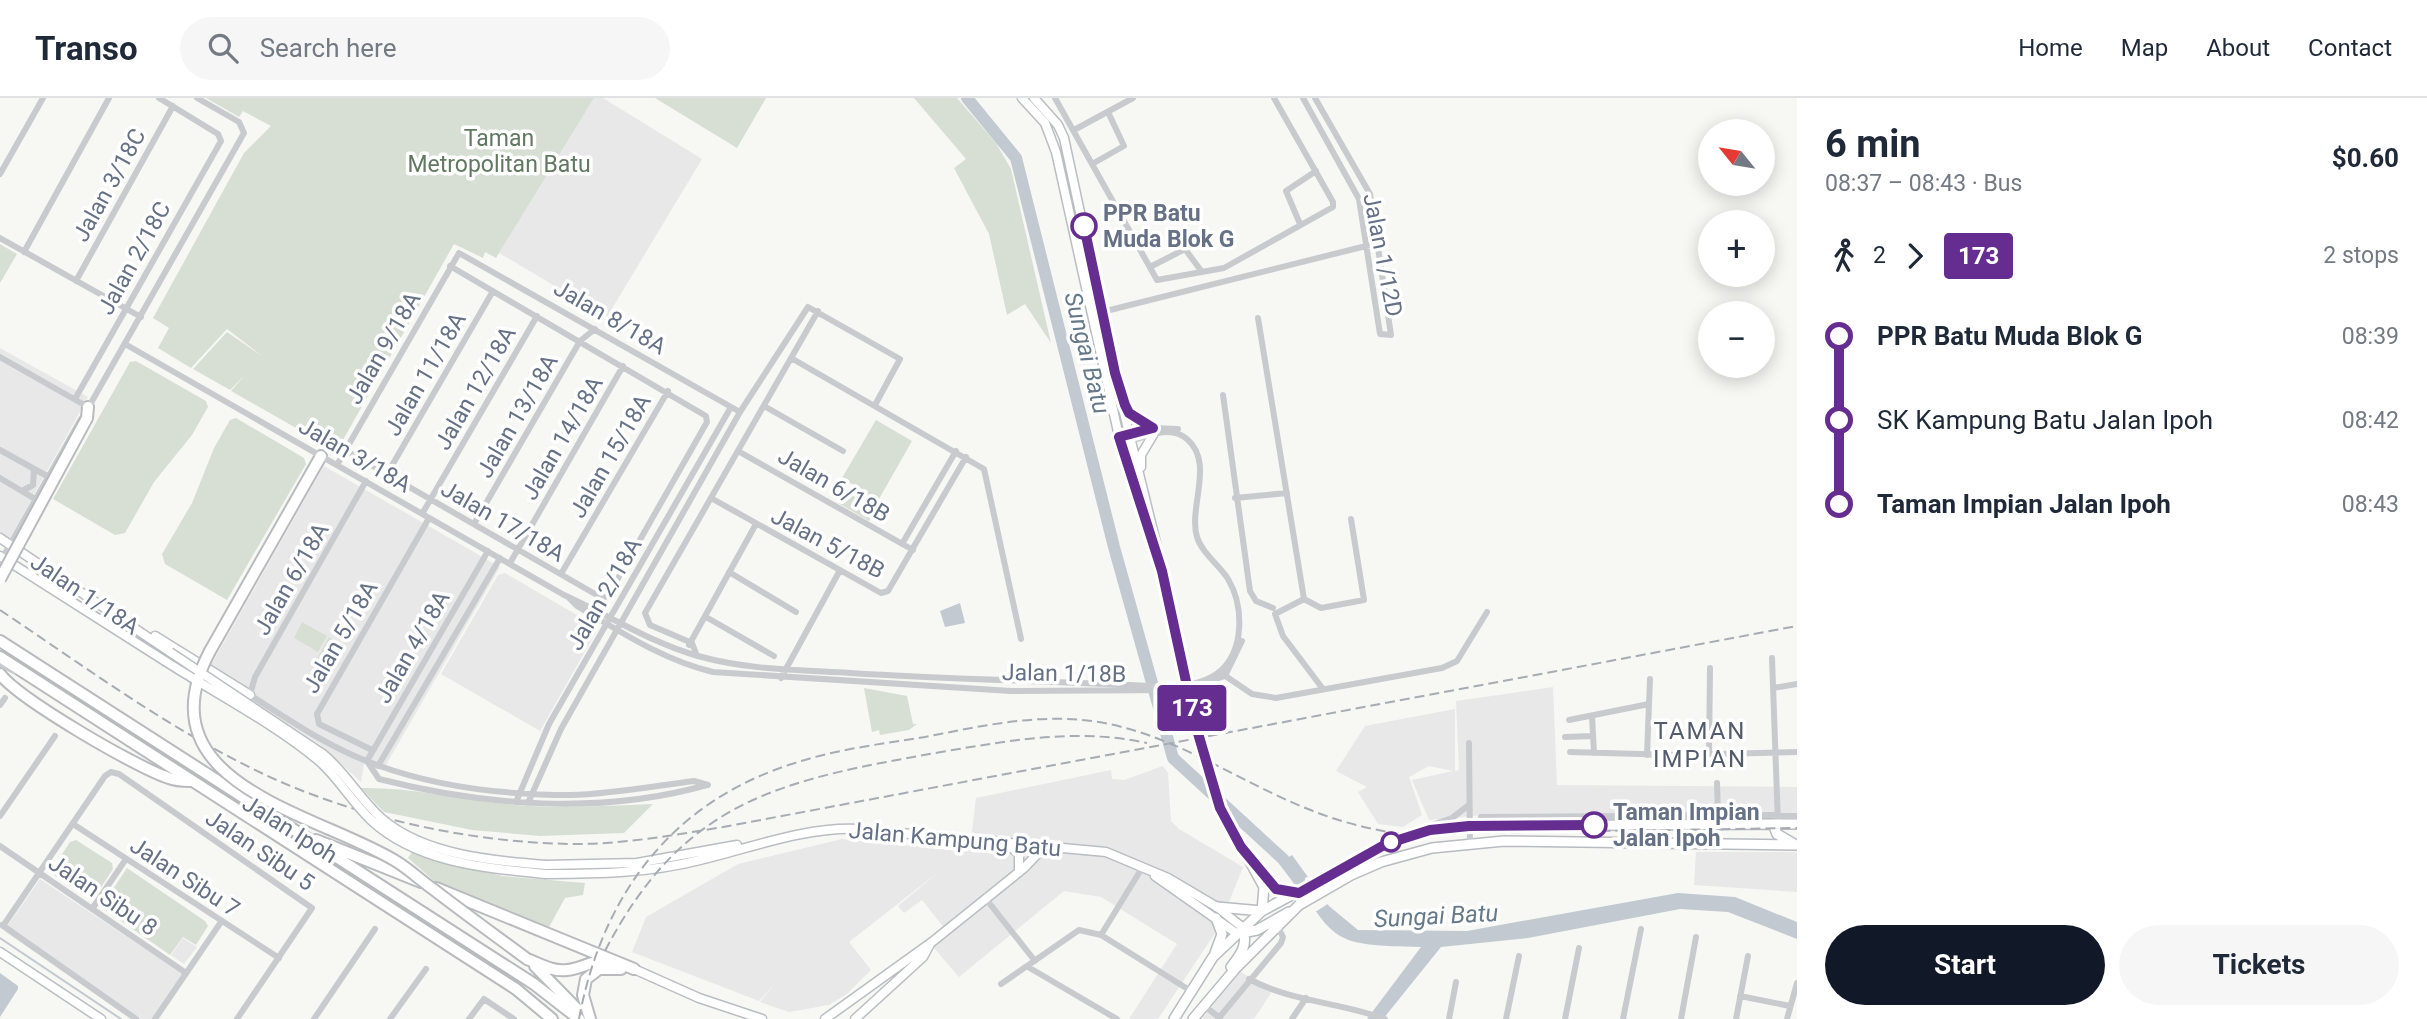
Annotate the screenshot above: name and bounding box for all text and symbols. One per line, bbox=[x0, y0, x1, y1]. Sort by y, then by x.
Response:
search box bbox=[180, 17, 670, 80]
text: Transo bbox=[35, 29, 138, 68]
icon: search bbox=[204, 29, 242, 67]
text: Search here bbox=[260, 33, 396, 63]
text: Home bbox=[2018, 34, 2083, 62]
text: Map bbox=[2121, 34, 2168, 62]
text: About bbox=[2206, 34, 2270, 62]
text: Contact bbox=[2308, 34, 2392, 62]
north arrow bbox=[1698, 119, 1774, 196]
map controls bbox=[1698, 119, 1775, 378]
text: 6 min bbox=[1825, 122, 1921, 166]
street label: Jalan 3/18C bbox=[67, 124, 152, 246]
park label: Taman Metropolitan Batu bbox=[407, 125, 591, 178]
text: $0.60 bbox=[2332, 143, 2399, 173]
text: 08:37 – 08:43 · Bus bbox=[1825, 170, 2022, 197]
street label: Jalan 1/12D bbox=[1357, 191, 1408, 319]
street label: Jalan 2/18C bbox=[92, 197, 177, 319]
place label: PPR Batu Muda Blok G bbox=[1103, 200, 1234, 253]
button: + bbox=[1698, 210, 1775, 287]
marker: PPR Batu Muda Blok G bbox=[1071, 213, 1097, 239]
icon: walk bbox=[1825, 237, 1863, 275]
icon: forward bbox=[1896, 237, 1934, 275]
text: 2 bbox=[1873, 242, 1886, 269]
text: 173 bbox=[1958, 242, 1999, 270]
text: 2 stops bbox=[2323, 242, 2399, 269]
street label: Jalan 8/18A bbox=[549, 274, 671, 360]
street label: Jalan 9/18A bbox=[340, 287, 426, 409]
water label: Sungai Batu bbox=[1058, 289, 1116, 417]
button: − bbox=[1698, 301, 1775, 378]
street label: Jalan 11/18A bbox=[379, 308, 472, 441]
text: PPR Batu Muda Blok G bbox=[1877, 321, 2143, 351]
street label: Jalan 12/18A bbox=[429, 322, 522, 455]
text: 08:39 bbox=[2342, 323, 2399, 350]
street label: Jalan 13/18A bbox=[471, 350, 564, 483]
street label: Jalan 14/18A bbox=[516, 372, 609, 505]
street label: Jalan 15/18A bbox=[564, 390, 657, 523]
text: SK Kampung Batu Jalan Ipoh bbox=[1877, 405, 2213, 435]
text: 08:42 bbox=[2342, 407, 2399, 434]
street label: Jalan 3/18A bbox=[294, 412, 416, 498]
street label: Jalan 6/18B bbox=[773, 443, 894, 528]
street label: Jalan 17/18A bbox=[436, 475, 569, 568]
text: Taman Impian Jalan Ipoh bbox=[1877, 489, 2171, 519]
text: 08:43 bbox=[2342, 491, 2399, 518]
street label: Jalan 5/18B bbox=[767, 502, 889, 585]
street label: Jalan 6/18A bbox=[248, 518, 334, 640]
street label: Jalan 2/18A bbox=[561, 533, 647, 655]
street label: Jalan 1/18A bbox=[25, 548, 144, 641]
street label: Jalan 5/18A bbox=[297, 576, 383, 698]
street label: Jalan 4/18A bbox=[369, 586, 455, 708]
street label: Jalan 1/18B bbox=[1002, 659, 1126, 688]
line badge: 173 bbox=[1152, 685, 1232, 731]
text: 173 bbox=[1171, 694, 1213, 722]
district label: TAMAN IMPIAN bbox=[1653, 717, 1747, 773]
street label: Jalan Ipoh bbox=[237, 790, 342, 869]
place label: Taman Impian Jalan Ipoh bbox=[1613, 799, 1760, 852]
street label: Jalan Sibu 5 bbox=[200, 804, 319, 897]
marker: Taman Impian Jalan Ipoh bbox=[1581, 812, 1607, 838]
street label: Jalan Kampung Batu bbox=[848, 817, 1062, 862]
street label: Jalan Sibu 7 bbox=[125, 832, 245, 923]
unlabelled marker bbox=[1381, 832, 1401, 852]
street label: Jalan Sibu 8 bbox=[43, 849, 162, 942]
water label: Sungai Batu bbox=[1373, 899, 1499, 933]
button: Start bbox=[1825, 925, 2105, 1005]
button: Tickets bbox=[2119, 925, 2399, 1005]

